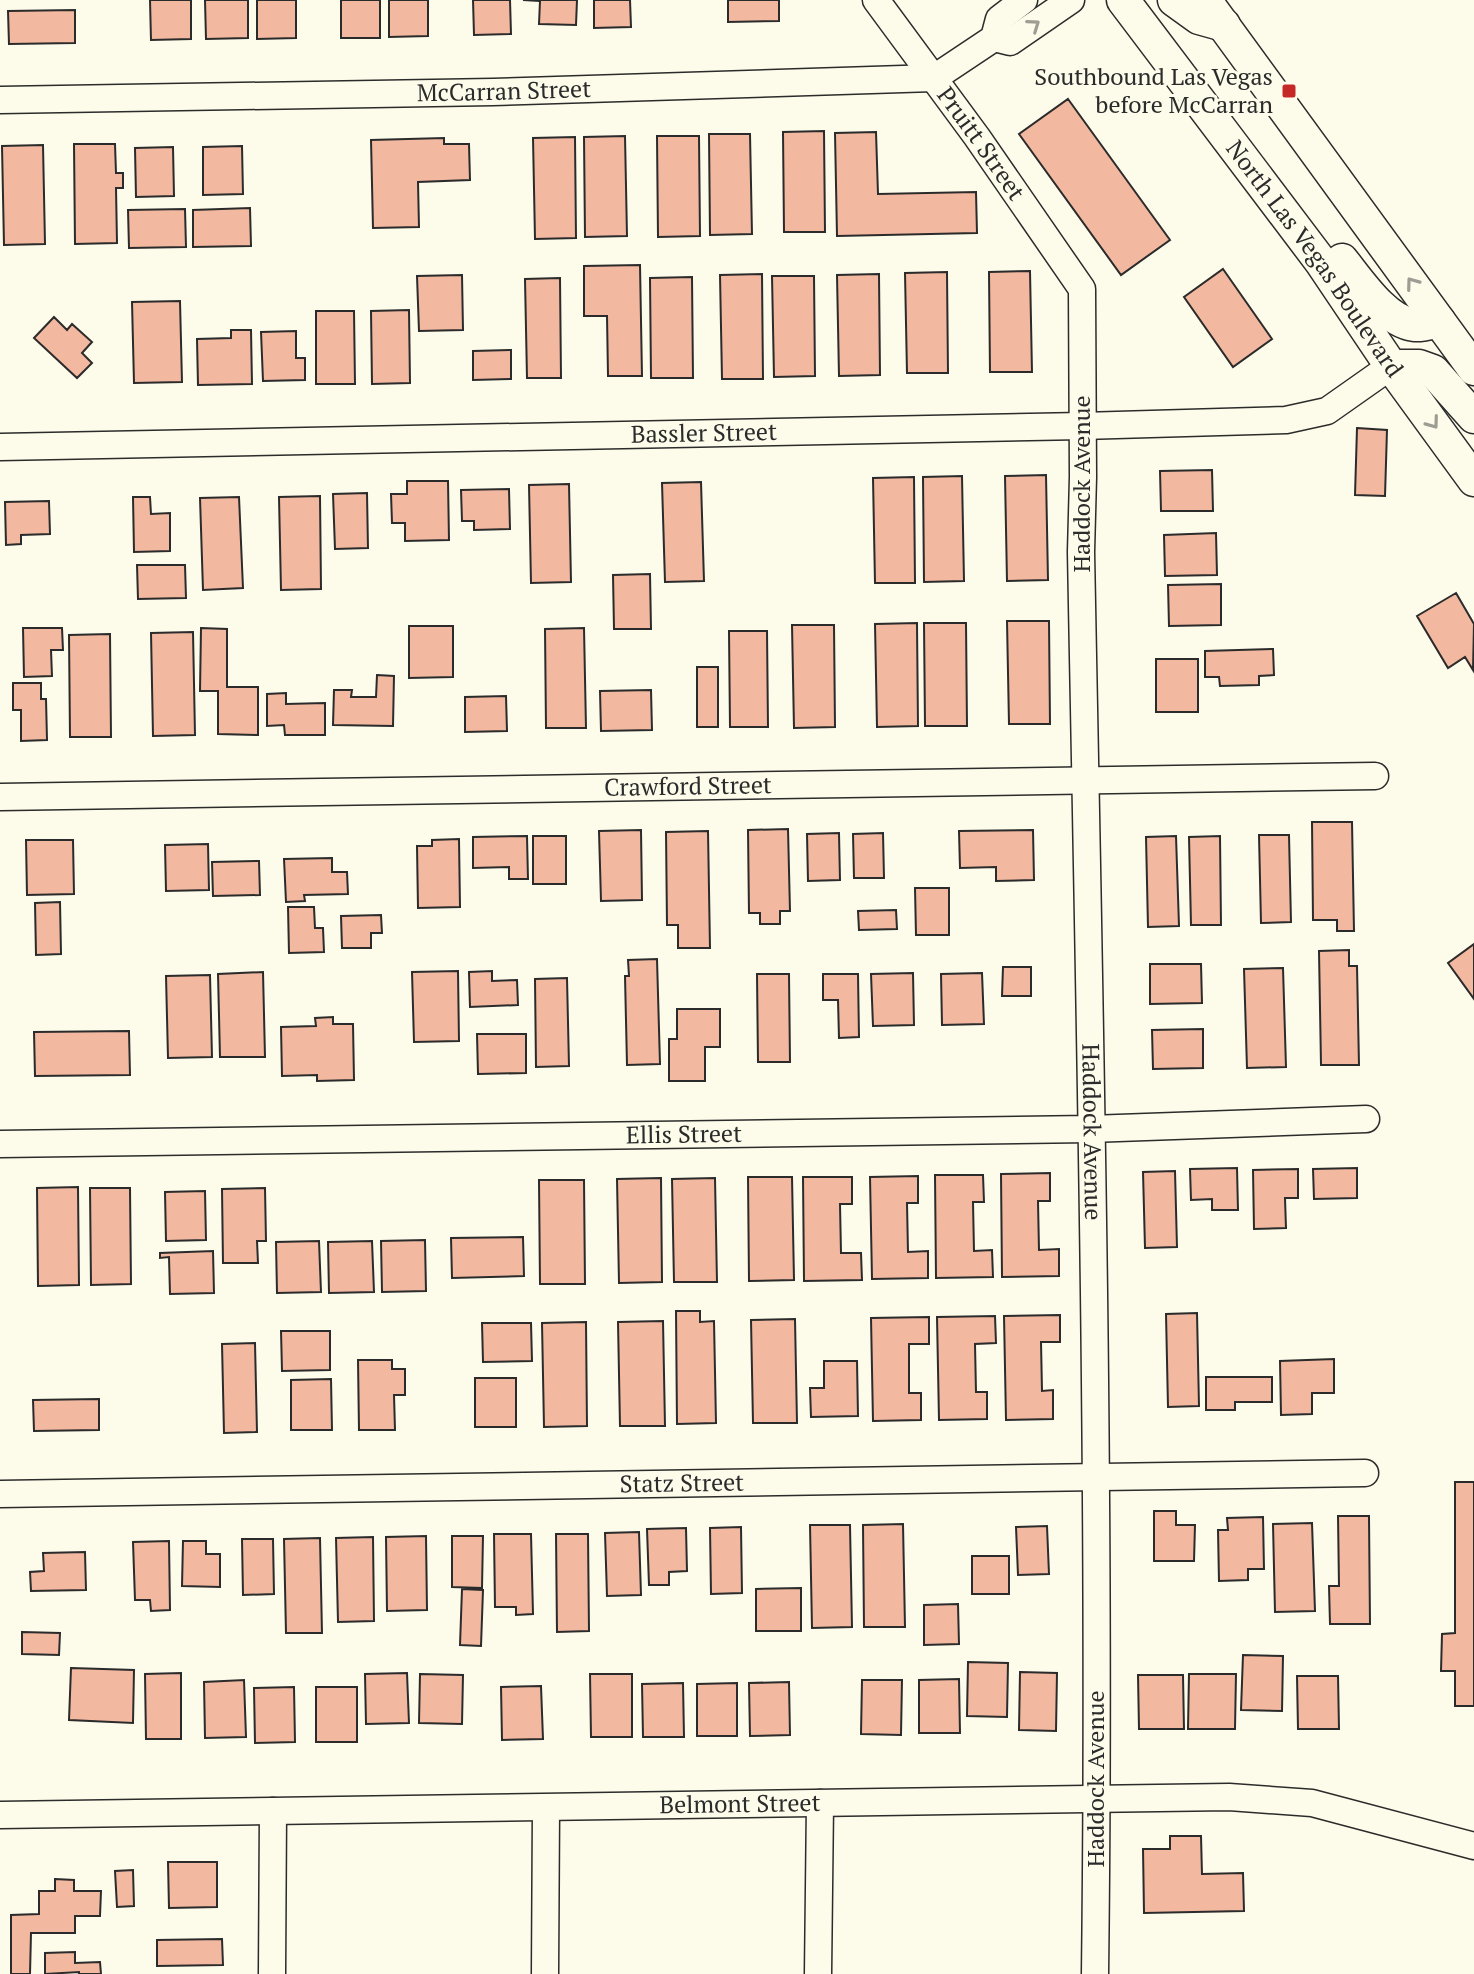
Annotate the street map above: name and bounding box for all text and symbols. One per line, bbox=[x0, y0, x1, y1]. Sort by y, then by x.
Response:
one-way arrow bbox=[1025, 20, 1039, 35]
place label: Southbound Las Vegas before McCarran bbox=[1034, 60, 1273, 120]
street label: McCarran Street bbox=[417, 72, 592, 108]
street label: Pruitt Street bbox=[930, 80, 1033, 206]
marker: Southbound Las Vegas before McCarran bbox=[1280, 82, 1298, 100]
street label: North Las Vegas Boulevard bbox=[1219, 133, 1411, 383]
one-way arrow bbox=[1407, 277, 1422, 292]
street label: Haddock Avenue bbox=[1065, 395, 1097, 573]
one-way arrow bbox=[1423, 414, 1437, 429]
street label: Bassler Street bbox=[630, 415, 777, 450]
street label: Crawford Street bbox=[604, 768, 772, 803]
street label: Haddock Avenue bbox=[1075, 1043, 1110, 1221]
street label: Ellis Street bbox=[626, 1117, 742, 1150]
street label: Statz Street bbox=[619, 1466, 744, 1499]
street label: Haddock Avenue bbox=[1079, 1690, 1111, 1868]
street label: Belmont Street bbox=[659, 1786, 821, 1820]

